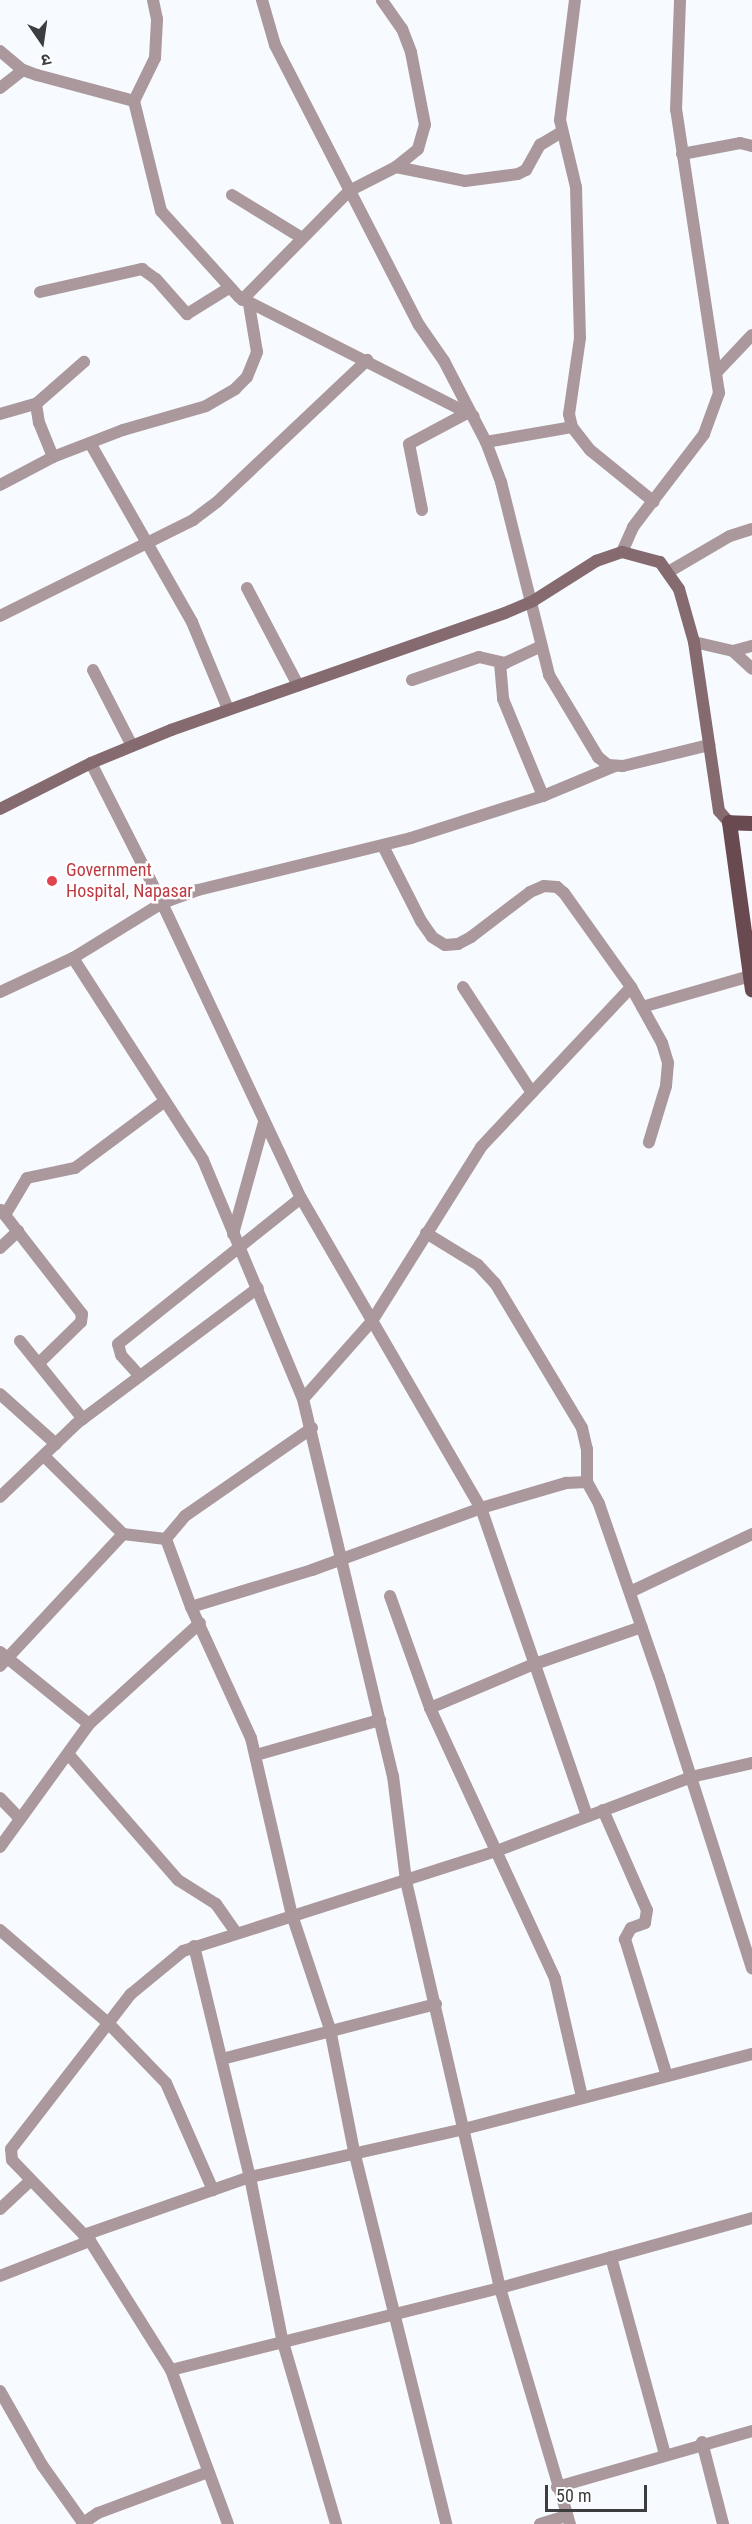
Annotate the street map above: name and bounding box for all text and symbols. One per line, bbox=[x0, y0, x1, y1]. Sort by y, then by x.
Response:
north arrow bbox=[12, 12, 72, 72]
text: उ bbox=[39, 50, 53, 70]
place label: Government Hospital, Napasar bbox=[66, 860, 193, 902]
marker: Government Hospital, Napasar bbox=[43, 872, 61, 890]
scale bar bbox=[548, 2473, 650, 2511]
text: 50 m bbox=[556, 2485, 591, 2506]

